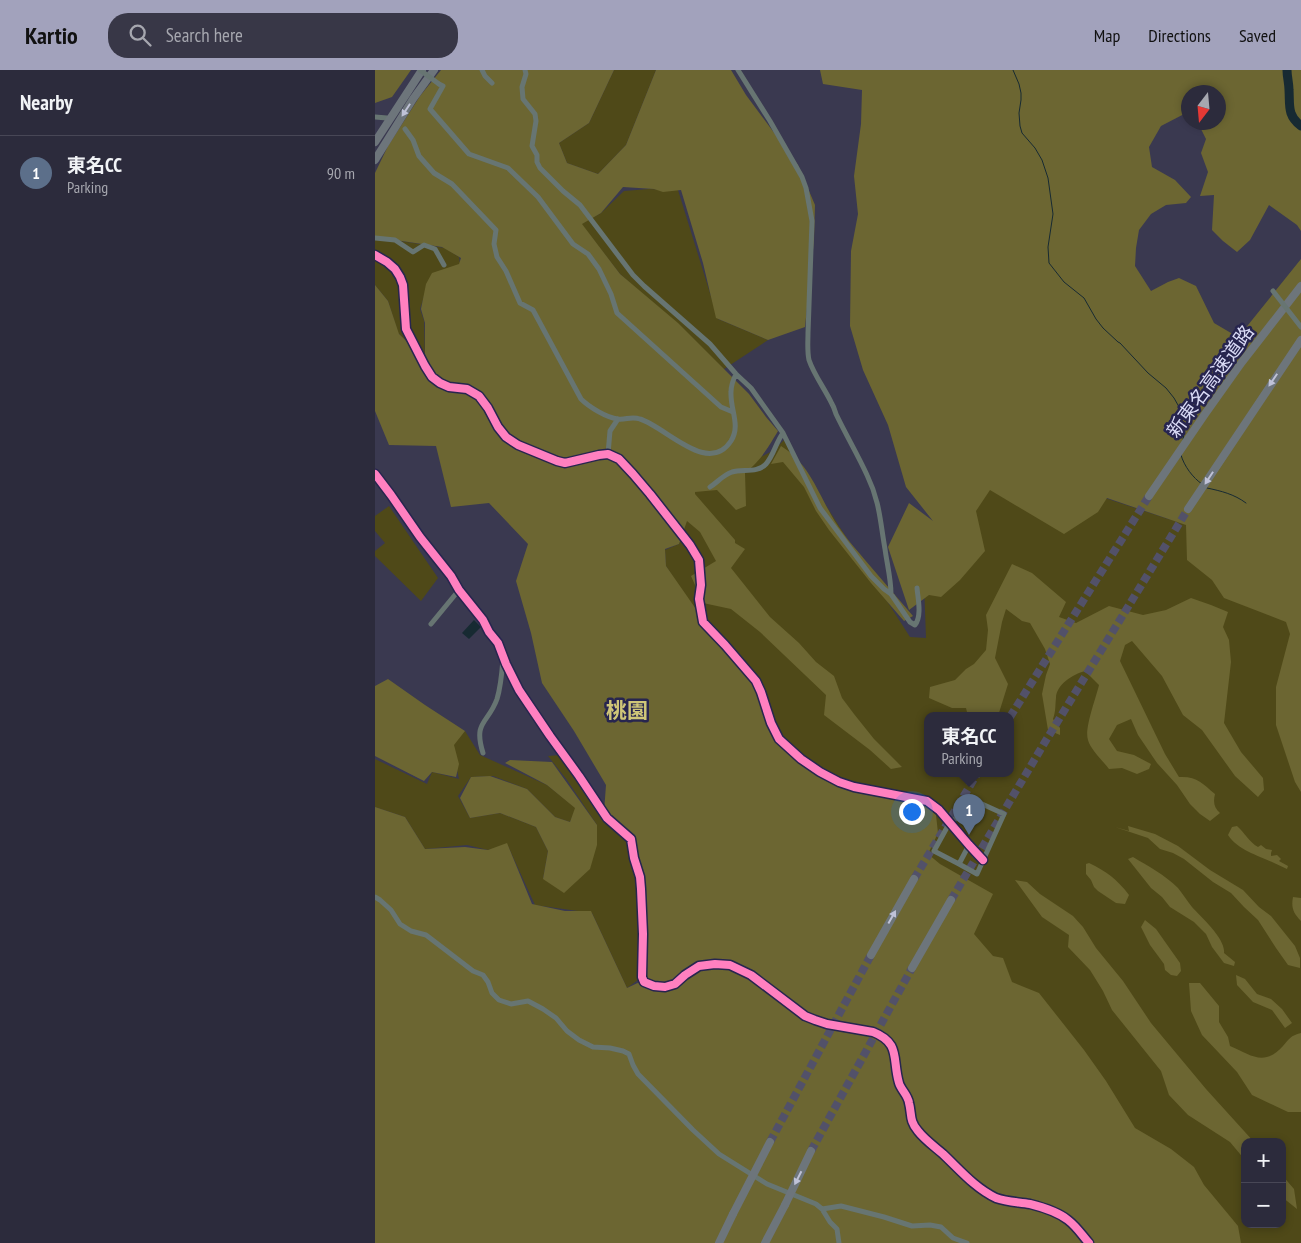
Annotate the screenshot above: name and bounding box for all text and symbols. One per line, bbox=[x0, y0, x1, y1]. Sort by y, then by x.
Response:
search box bbox=[108, 13, 458, 58]
text: Kartio bbox=[25, 20, 78, 51]
icon: search bbox=[126, 21, 154, 49]
text: Search here bbox=[166, 23, 243, 47]
text: Map bbox=[1094, 24, 1120, 47]
text: Directions bbox=[1148, 24, 1211, 47]
text: Saved bbox=[1239, 24, 1276, 47]
north arrow bbox=[1181, 85, 1226, 130]
text: Nearby bbox=[20, 89, 73, 116]
one-way arrow bbox=[401, 103, 411, 117]
text: 東名CC bbox=[67, 153, 122, 177]
text: 1 bbox=[32, 163, 40, 183]
text: 90 m bbox=[327, 163, 355, 183]
text: Parking bbox=[67, 177, 108, 197]
street label: 新東名高速道路 bbox=[1161, 320, 1259, 442]
one-way arrow bbox=[1269, 373, 1278, 387]
one-way arrow bbox=[1204, 471, 1214, 484]
district label: 桃園 bbox=[606, 697, 648, 724]
popup bbox=[924, 712, 1014, 777]
text: 東名CC bbox=[942, 724, 996, 748]
text: Parking bbox=[942, 748, 983, 768]
pin: 1 bbox=[953, 794, 985, 835]
your location bbox=[899, 799, 925, 825]
one-way arrow bbox=[888, 910, 896, 924]
map controls bbox=[1241, 1138, 1286, 1228]
button: + bbox=[1241, 1138, 1286, 1183]
one-way arrow bbox=[794, 1171, 802, 1185]
button: − bbox=[1241, 1183, 1286, 1228]

